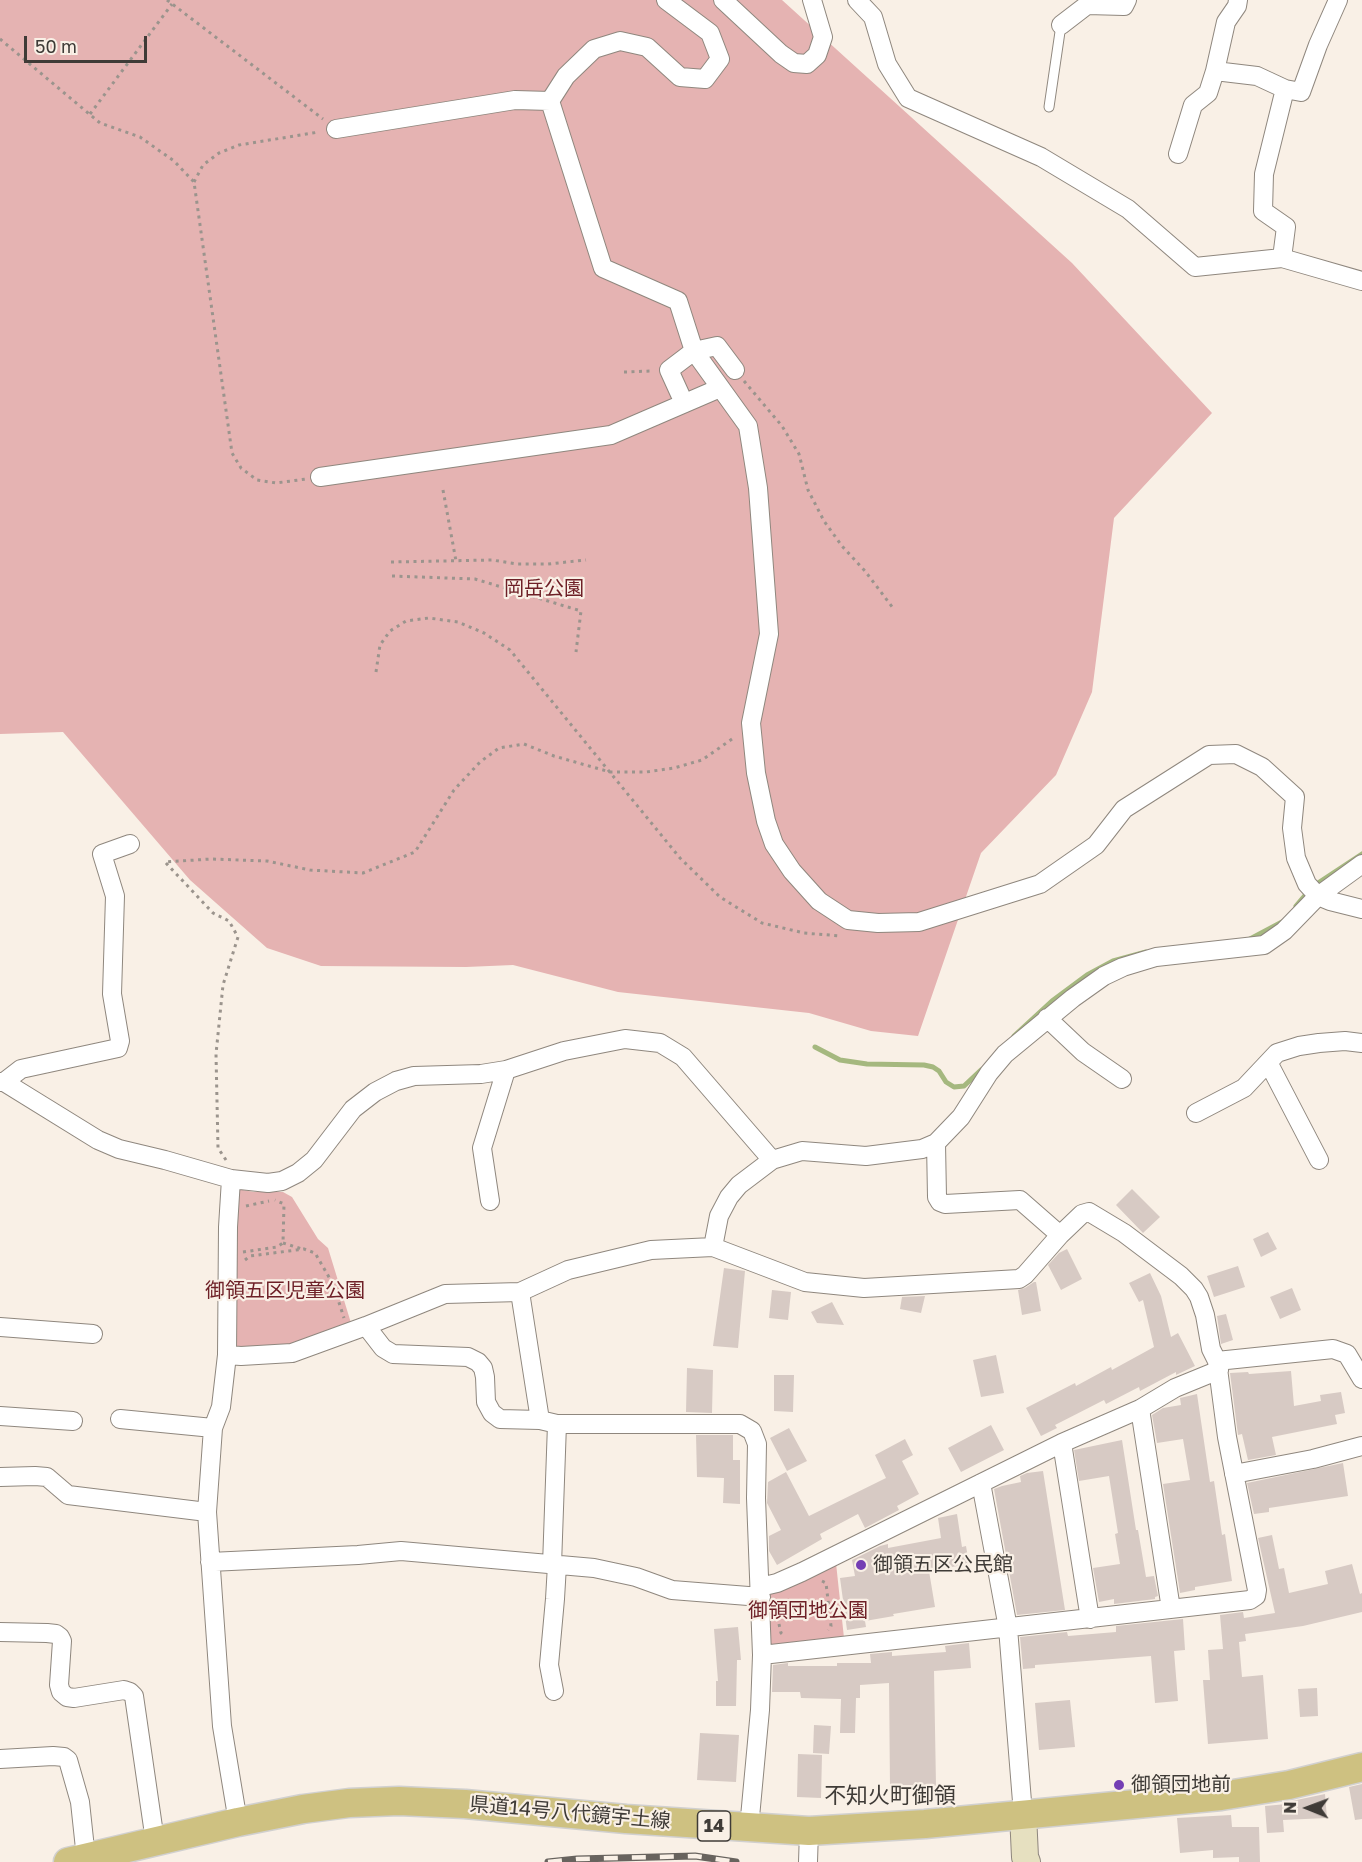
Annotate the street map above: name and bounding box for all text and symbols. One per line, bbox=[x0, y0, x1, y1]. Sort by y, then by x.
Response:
scale bar bbox=[27, 24, 150, 62]
text: 50 m bbox=[35, 35, 77, 57]
park label: 岡岳公園 bbox=[504, 577, 584, 601]
park label: 御領五区児童公園 bbox=[205, 1279, 365, 1303]
place label: 御領五区公民館 bbox=[873, 1553, 1013, 1577]
marker: 御領五区公民館 bbox=[854, 1558, 868, 1572]
park label: 御領団地公園 bbox=[748, 1599, 868, 1623]
place label: 御領団地前 bbox=[1131, 1773, 1231, 1797]
marker: 御領団地前 bbox=[1112, 1778, 1126, 1792]
north arrow bbox=[1278, 1778, 1338, 1838]
district label: 不知火町御領 bbox=[824, 1783, 956, 1809]
street label: 県道14号八代鏡宇土線 bbox=[468, 1792, 672, 1834]
text: N bbox=[1280, 1801, 1300, 1814]
road number: 14 bbox=[698, 1811, 730, 1841]

